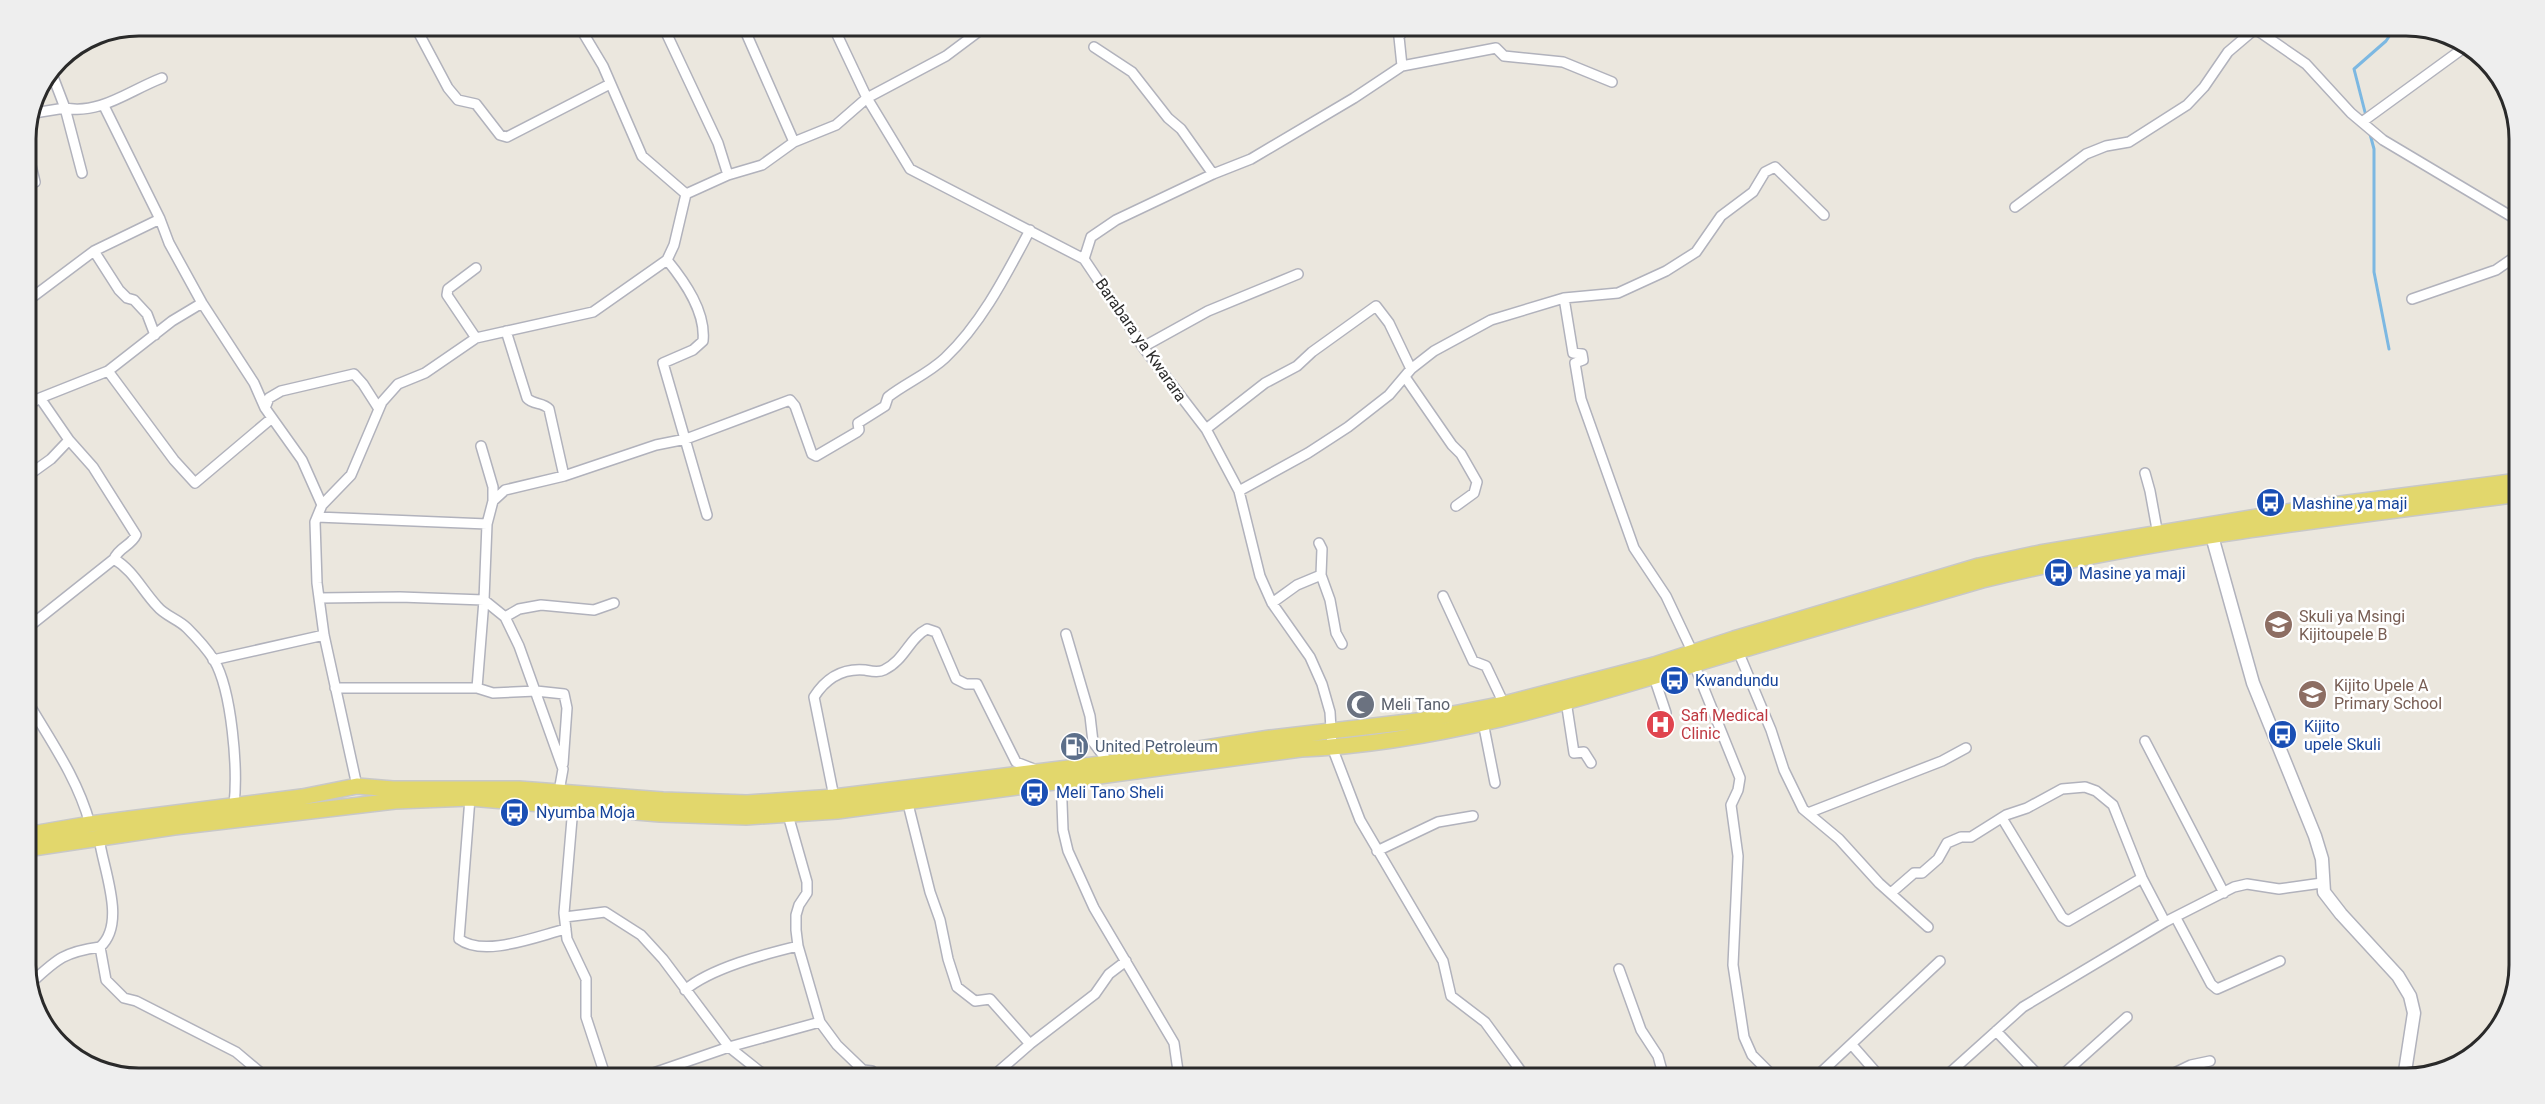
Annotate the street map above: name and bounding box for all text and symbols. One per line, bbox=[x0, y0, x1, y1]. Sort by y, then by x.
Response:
street label: Barabara ya Kwarara bbox=[1091, 275, 1191, 405]
bus stop icon: Mashine ya maji bbox=[2255, 487, 2287, 519]
place label: Mashine ya maji bbox=[2292, 494, 2408, 513]
bus stop icon: Masine ya maji bbox=[2042, 557, 2074, 589]
place label: Masine ya maji bbox=[2079, 564, 2186, 583]
place label: Skuli ya Msingi Kijitoupele B bbox=[2299, 607, 2405, 644]
school or university icon: Skuli ya Msingi Kijitoupele B bbox=[2262, 609, 2294, 641]
bus stop icon: Kwandundu bbox=[1658, 664, 1690, 696]
place label: Kwandundu bbox=[1695, 671, 1779, 690]
place label: Kijito Upele A Primary School bbox=[2334, 676, 2442, 713]
school or university icon: Kijito Upele A Primary School bbox=[2297, 678, 2329, 710]
mosque icon: Meli Tano bbox=[1344, 688, 1376, 720]
place label: Meli Tano bbox=[1381, 695, 1450, 714]
place label: Safi Medical Clinic bbox=[1681, 706, 1768, 743]
hospital icon: Safi Medical Clinic bbox=[1644, 708, 1676, 740]
place label: Kijito upele Skuli bbox=[2304, 717, 2381, 754]
bus stop icon: Kijito upele Skuli bbox=[2267, 719, 2299, 751]
fuel station icon: United Petroleum bbox=[1058, 730, 1090, 762]
place label: United Petroleum bbox=[1095, 737, 1218, 756]
bus stop icon: Meli Tano Sheli bbox=[1019, 776, 1051, 808]
place label: Meli Tano Sheli bbox=[1056, 783, 1164, 802]
bus stop icon: Nyumba Moja bbox=[499, 796, 531, 828]
place label: Nyumba Moja bbox=[536, 803, 635, 822]

